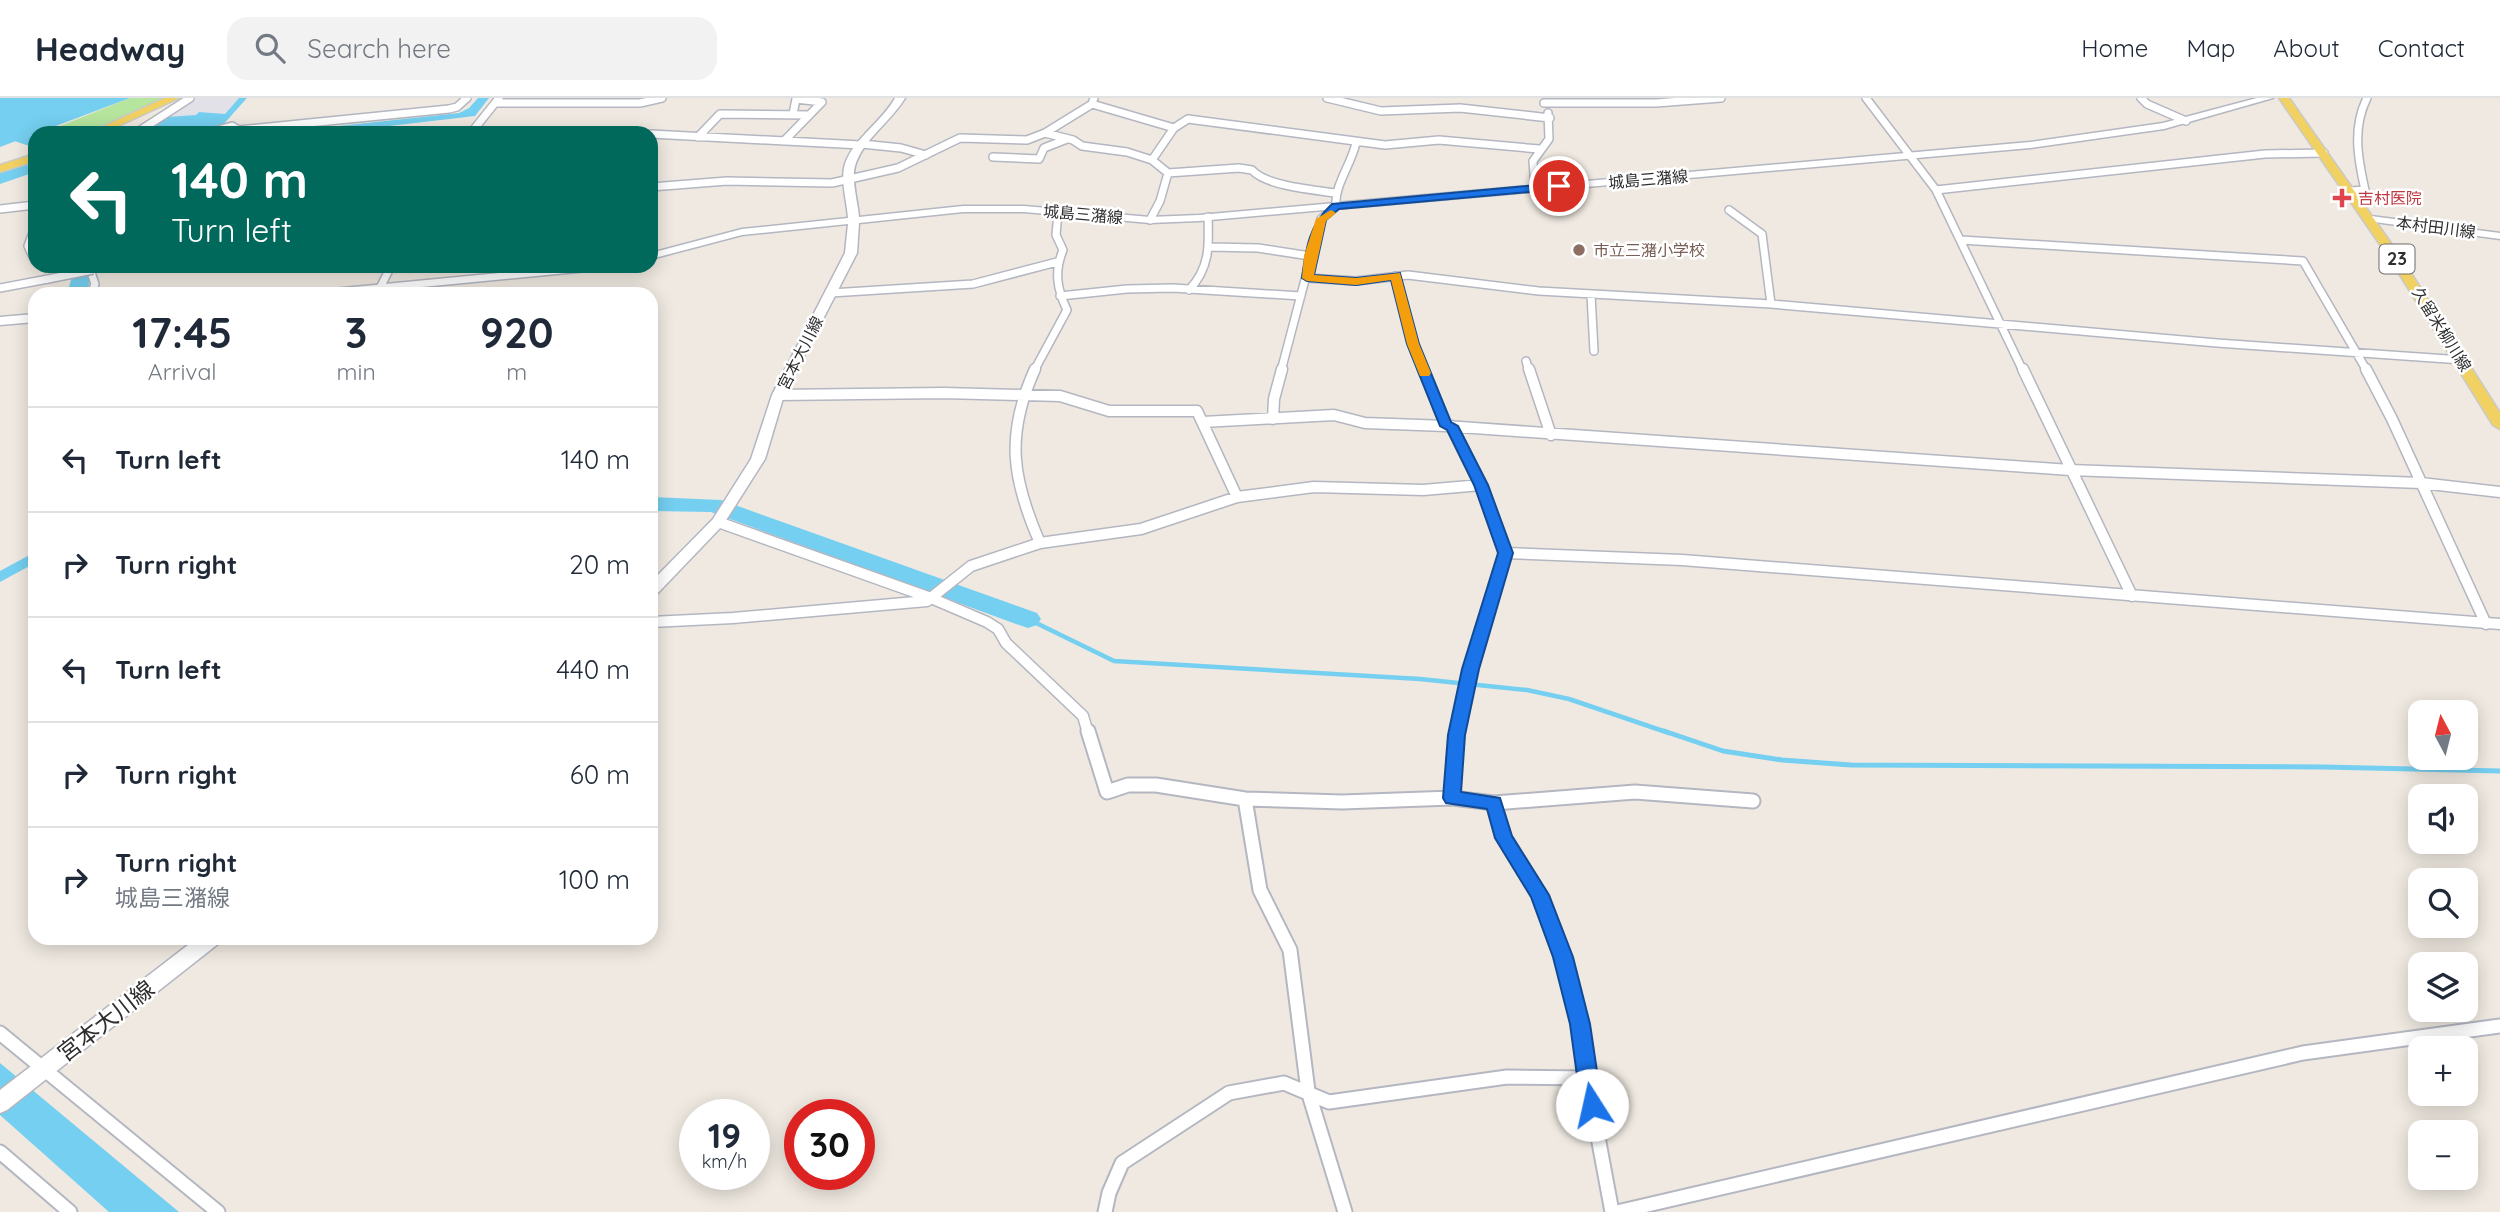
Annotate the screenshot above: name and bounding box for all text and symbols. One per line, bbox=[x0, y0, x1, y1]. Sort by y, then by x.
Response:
search box bbox=[227, 17, 717, 80]
text: Headway bbox=[35, 28, 185, 69]
icon: search bbox=[251, 29, 289, 67]
text: Search here bbox=[307, 32, 451, 65]
text: Home bbox=[2081, 33, 2148, 63]
text: Map bbox=[2186, 33, 2235, 63]
text: About bbox=[2273, 33, 2340, 63]
text: Contact bbox=[2378, 33, 2465, 63]
text: 140 m bbox=[171, 149, 308, 210]
icon: left bbox=[56, 154, 147, 245]
pin bbox=[1529, 156, 1589, 216]
street label: 城島三潴線 bbox=[1607, 166, 1689, 192]
icon: arrive bbox=[1540, 167, 1578, 205]
marker: 吉村医院 bbox=[2332, 188, 2352, 208]
place label: 吉村医院 bbox=[2358, 188, 2422, 208]
street label: 城島三潴線 bbox=[1042, 201, 1124, 227]
text: Turn left bbox=[171, 210, 292, 250]
street label: 本村田川線 bbox=[2395, 212, 2477, 242]
place label: 市立三潴小学校 bbox=[1593, 240, 1705, 260]
marker: 市立三潴小学校 bbox=[1571, 242, 1587, 258]
road number: 23 bbox=[2380, 244, 2414, 274]
street label: 久留米柳川線 bbox=[2408, 283, 2476, 375]
text: 17:45 bbox=[132, 306, 232, 359]
text: 3 bbox=[345, 306, 367, 359]
text: 920 bbox=[480, 306, 554, 359]
street label: 宮本大川線 bbox=[773, 313, 827, 393]
text: Arrival bbox=[148, 357, 217, 386]
text: min bbox=[336, 357, 376, 386]
text: m bbox=[506, 357, 527, 386]
icon: left bbox=[56, 441, 94, 479]
text: Turn left bbox=[115, 443, 222, 476]
text: 140 m bbox=[561, 443, 630, 476]
icon: right bbox=[56, 546, 94, 584]
text: Turn right bbox=[115, 548, 237, 581]
text: 20 m bbox=[569, 548, 630, 581]
icon: left bbox=[56, 651, 94, 689]
text: Turn left bbox=[115, 653, 222, 686]
text: 440 m bbox=[556, 653, 630, 686]
north arrow bbox=[2408, 700, 2478, 770]
map controls bbox=[2408, 700, 2478, 1190]
icon: right bbox=[56, 756, 94, 794]
text: Turn right bbox=[115, 758, 237, 791]
text: 60 m bbox=[570, 758, 630, 791]
button: sound bbox=[2408, 784, 2478, 854]
text: Turn right bbox=[115, 846, 237, 879]
icon: right bbox=[56, 861, 94, 899]
text: 100 m bbox=[559, 863, 630, 896]
button: search bbox=[2408, 868, 2478, 938]
text: 城島三潴線 bbox=[115, 883, 230, 912]
button: layers bbox=[2408, 952, 2478, 1022]
street label: 宮本大川線 bbox=[51, 974, 160, 1067]
button: + bbox=[2408, 1036, 2478, 1106]
position arrow bbox=[1555, 1068, 1629, 1142]
speed limit sign: 30 bbox=[784, 1099, 875, 1190]
text: 19 bbox=[708, 1113, 741, 1157]
button: − bbox=[2408, 1120, 2478, 1190]
text: km/h bbox=[702, 1150, 747, 1173]

